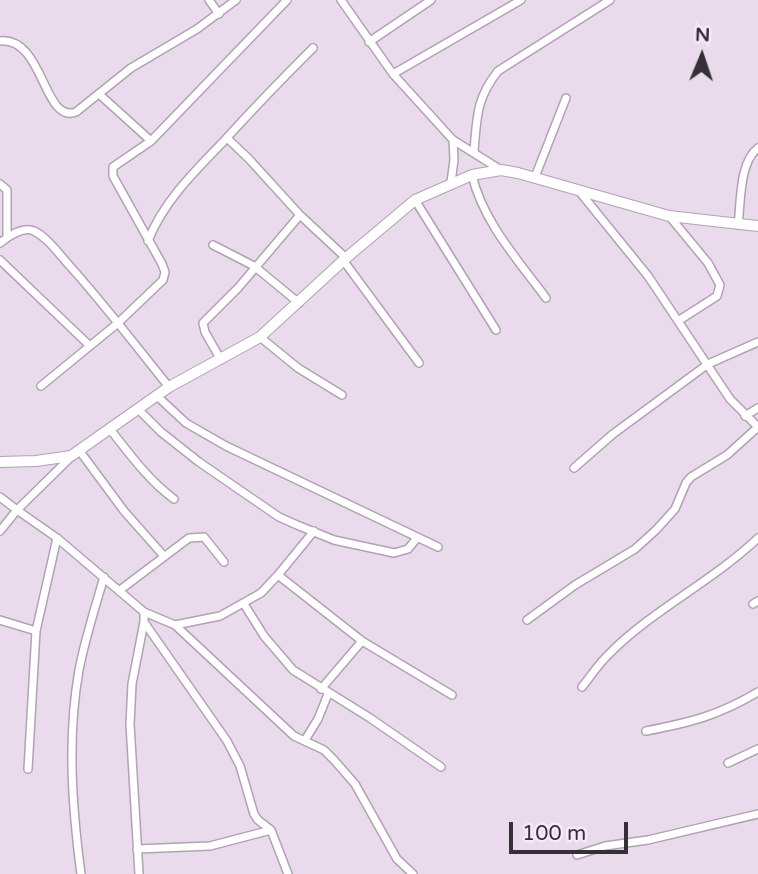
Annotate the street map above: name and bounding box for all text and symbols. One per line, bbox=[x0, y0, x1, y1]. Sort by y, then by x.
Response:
north arrow bbox=[667, 21, 737, 91]
text: N bbox=[695, 24, 711, 46]
scale bar bbox=[513, 808, 632, 852]
text: 100 m bbox=[522, 821, 586, 846]

